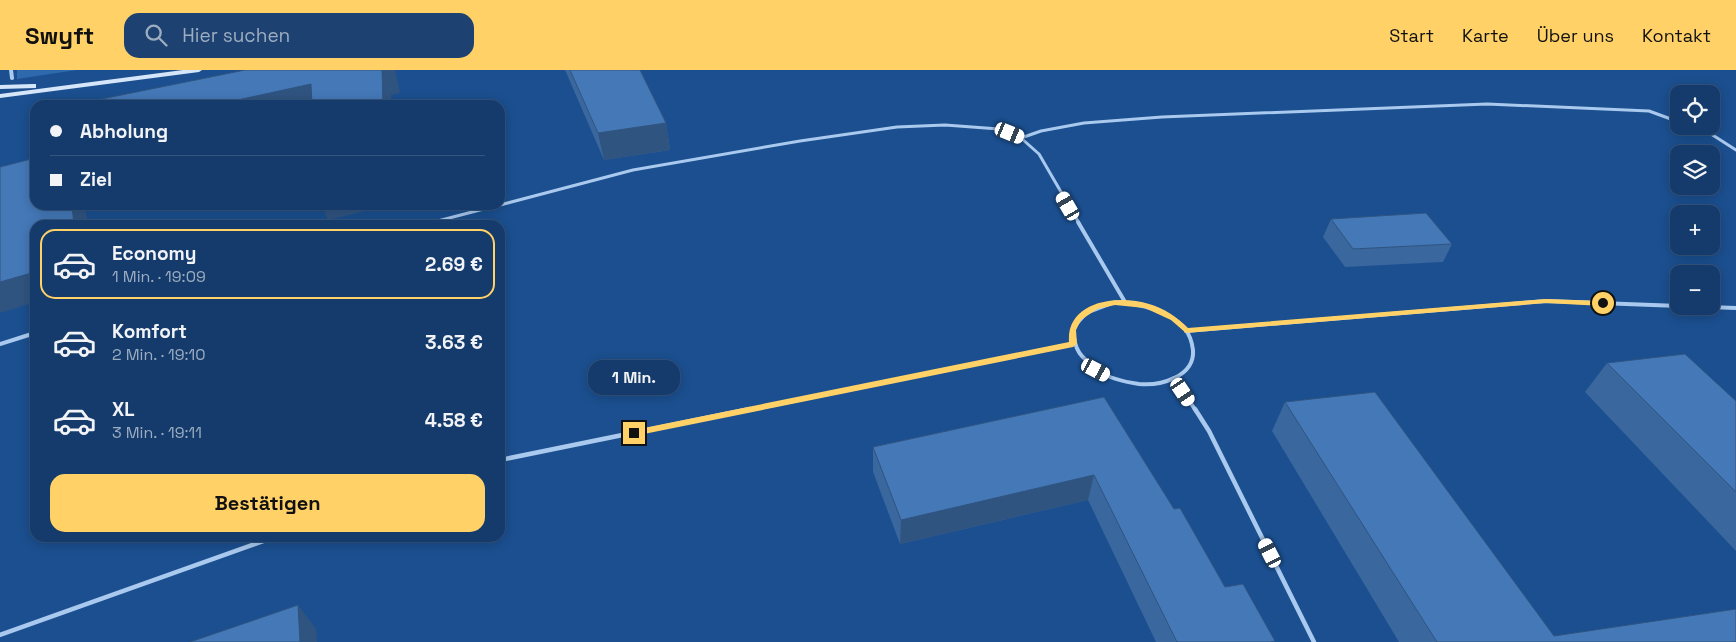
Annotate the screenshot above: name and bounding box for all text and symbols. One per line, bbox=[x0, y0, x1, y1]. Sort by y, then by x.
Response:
search box bbox=[124, 13, 474, 58]
text: Swyft bbox=[25, 20, 94, 51]
icon: search bbox=[142, 21, 170, 49]
text: Hier suchen bbox=[182, 23, 290, 48]
text: Start bbox=[1389, 24, 1434, 47]
text: Karte bbox=[1462, 24, 1509, 47]
text: Über uns bbox=[1537, 24, 1614, 47]
text: Kontakt bbox=[1642, 24, 1711, 47]
map controls bbox=[1670, 85, 1720, 315]
button: locate bbox=[1670, 85, 1720, 135]
text: Abholung bbox=[80, 119, 168, 144]
car bbox=[993, 120, 1026, 146]
button: layers bbox=[1670, 145, 1720, 195]
text: Ziel bbox=[80, 167, 112, 192]
car bbox=[1054, 189, 1081, 223]
button: + bbox=[1670, 205, 1720, 255]
text: Economy bbox=[112, 241, 196, 266]
icon: car bbox=[52, 242, 97, 287]
text: 2.69 € bbox=[425, 252, 483, 277]
button: − bbox=[1670, 265, 1720, 315]
text: 1 Min. · 19:09 bbox=[112, 266, 206, 287]
route start bbox=[1592, 292, 1614, 314]
text: Komfort bbox=[112, 319, 187, 344]
icon: car bbox=[52, 320, 97, 365]
text: 3.63 € bbox=[425, 330, 483, 355]
text: 2 Min. · 19:10 bbox=[112, 344, 206, 365]
car bbox=[1079, 356, 1112, 384]
callout: 1 Min. bbox=[588, 360, 680, 396]
text: 1 Min. bbox=[612, 367, 656, 388]
car bbox=[1168, 375, 1197, 409]
text: XL bbox=[112, 397, 135, 422]
icon: car bbox=[52, 398, 97, 443]
text: 4.58 € bbox=[425, 408, 483, 433]
text: 3 Min. · 19:11 bbox=[112, 422, 202, 443]
route end bbox=[623, 422, 645, 444]
button: Bestätigen bbox=[50, 474, 485, 532]
car bbox=[1256, 536, 1283, 570]

